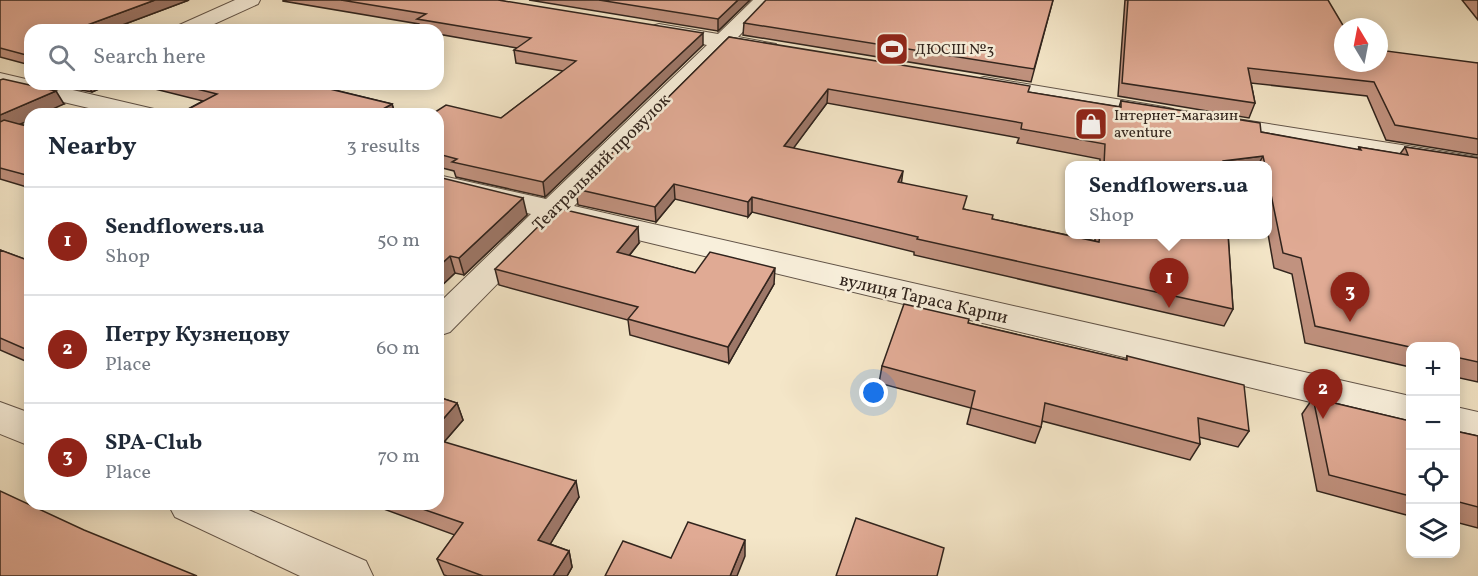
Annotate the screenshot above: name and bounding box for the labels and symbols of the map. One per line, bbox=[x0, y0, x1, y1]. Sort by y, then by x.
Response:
north arrow bbox=[1334, 18, 1388, 72]
sports icon: ДЮСШ №3 bbox=[874, 31, 910, 67]
place label: ДЮСШ №3 bbox=[915, 40, 994, 61]
street label: Театральний провулок bbox=[527, 88, 677, 238]
shop icon: Інтернет-магазин aventure bbox=[1073, 106, 1109, 142]
place label: Інтернет-магазин aventure bbox=[1114, 106, 1238, 144]
pin: 1 bbox=[1150, 258, 1188, 308]
street label: вулиця Тараса Карпи bbox=[837, 268, 1010, 331]
pin: 3 bbox=[1330, 272, 1370, 322]
pin: 2 bbox=[1304, 370, 1342, 419]
your location bbox=[859, 378, 888, 407]

